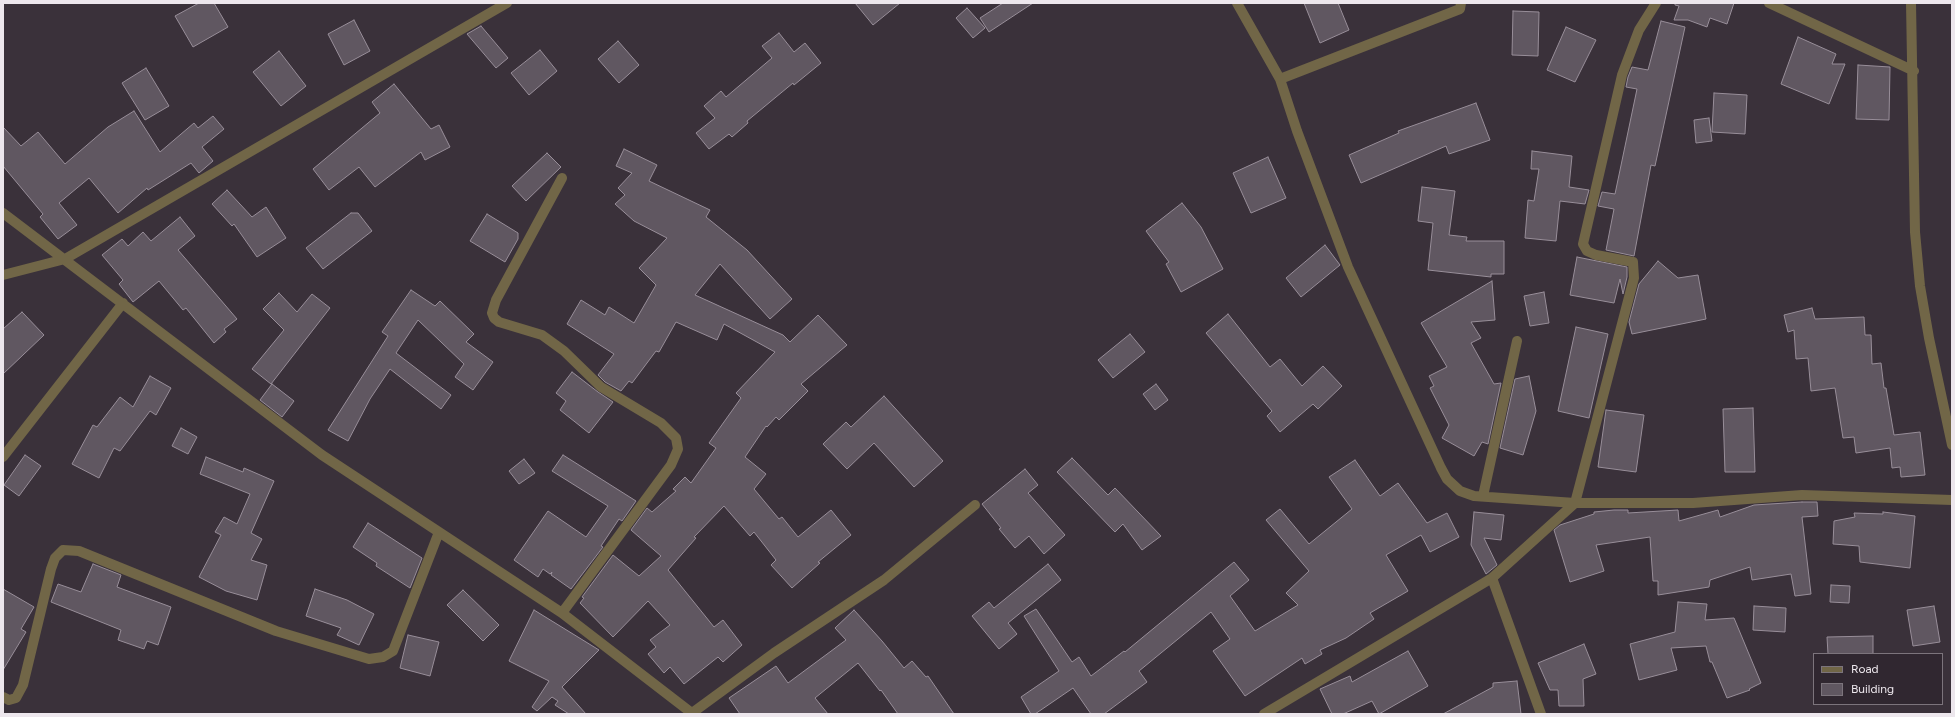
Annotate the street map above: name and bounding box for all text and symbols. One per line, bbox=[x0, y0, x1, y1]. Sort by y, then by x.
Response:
legend bbox=[1813, 653, 1943, 705]
text: Road bbox=[1851, 662, 1879, 676]
text: Building bbox=[1851, 682, 1894, 696]

